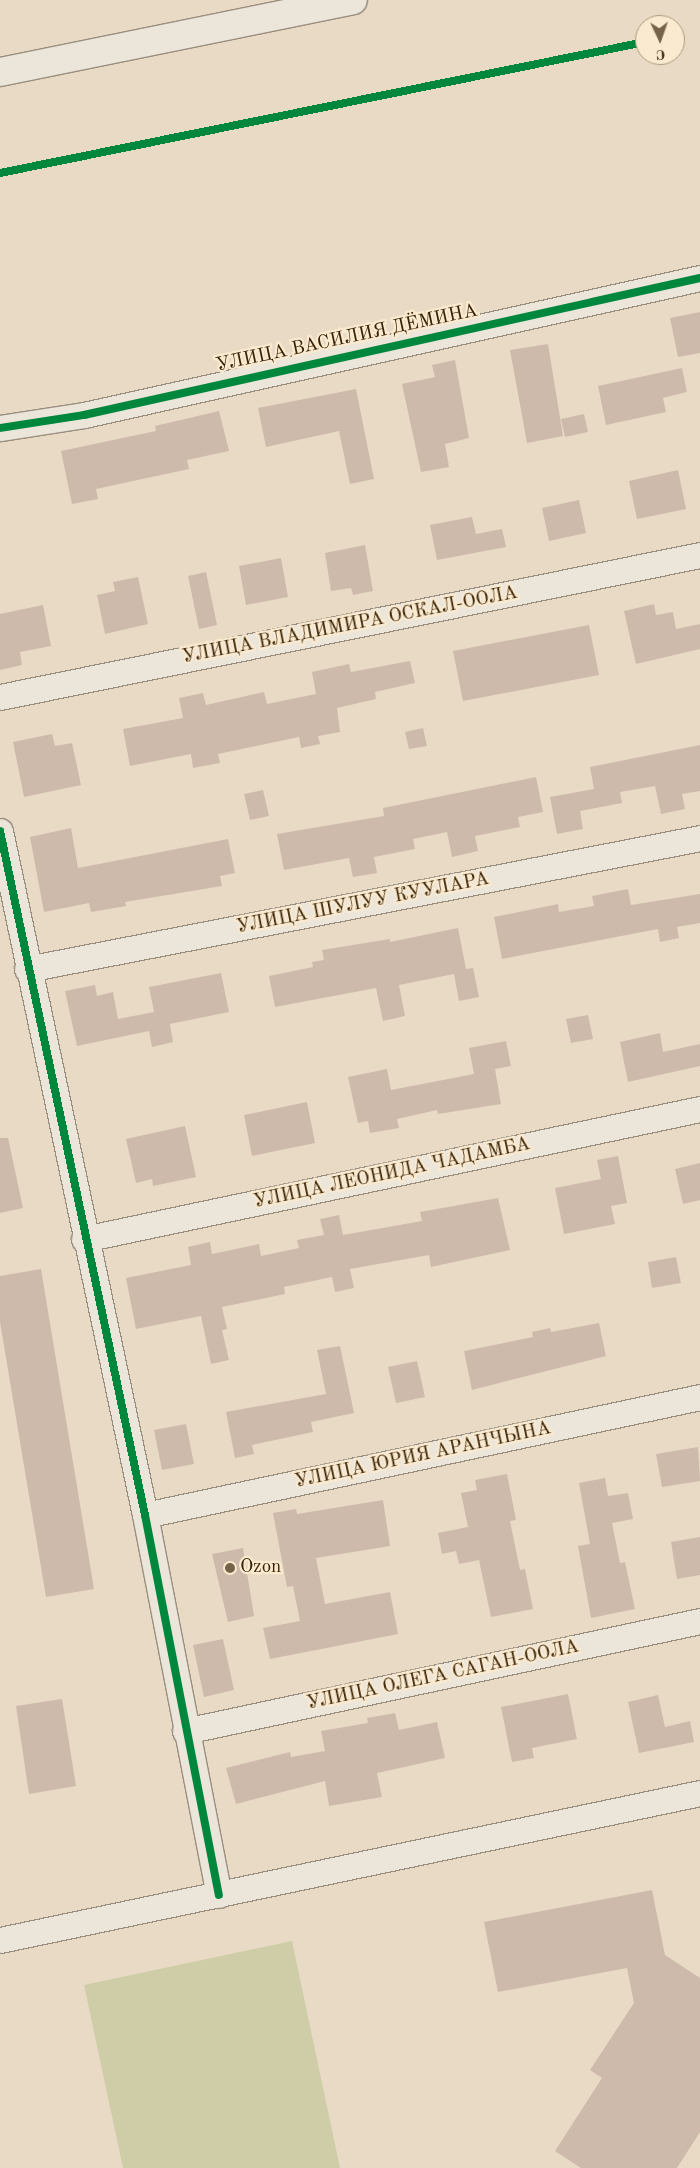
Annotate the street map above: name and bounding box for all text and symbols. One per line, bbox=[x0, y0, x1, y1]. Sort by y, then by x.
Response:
north arrow bbox=[635, 15, 685, 65]
text: С bbox=[656, 47, 666, 61]
street label: УЛИЦА ВАСИЛИЯ ДЁМИНА bbox=[214, 300, 480, 378]
street label: УЛИЦА ВЛАДИМИРА ОСКАЛ-ООЛА bbox=[180, 582, 520, 670]
street label: УЛИЦА ШУЛУУ КУУЛАРА bbox=[235, 868, 491, 940]
street label: УЛИЦА ЛЕОНИДА ЧАДАМБА bbox=[252, 1134, 532, 1214]
street label: УЛИЦА ЮРИЯ АРАНЧЫНА bbox=[293, 1418, 553, 1494]
place label: Ozon bbox=[240, 1557, 281, 1579]
marker: Ozon bbox=[224, 1562, 236, 1574]
street label: УЛИЦА ОЛЕГА САГАН-ООЛА bbox=[305, 1636, 581, 1716]

